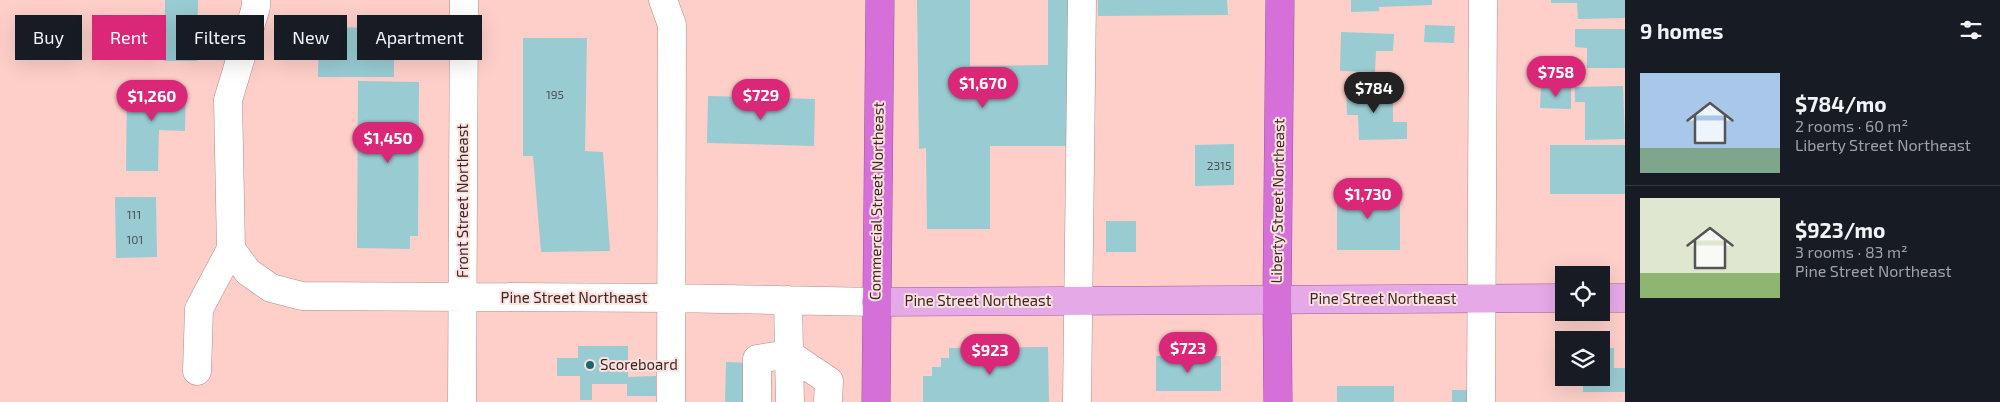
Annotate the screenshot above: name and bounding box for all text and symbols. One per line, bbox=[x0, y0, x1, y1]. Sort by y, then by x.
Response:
chip: Buy bbox=[15, 15, 82, 60]
chip: Rent bbox=[92, 15, 166, 60]
chip: Filters bbox=[176, 15, 264, 60]
chip: New bbox=[274, 15, 347, 60]
chip: Apartment bbox=[357, 15, 482, 60]
icon: filters bbox=[1957, 16, 1985, 44]
text: 9 homes bbox=[1640, 18, 1723, 43]
pin: $758 bbox=[1526, 56, 1586, 98]
text: $758 bbox=[1538, 62, 1574, 81]
pin: $1,670 bbox=[942, 66, 1024, 109]
pin: $784 bbox=[1344, 72, 1404, 114]
text: $1,670 bbox=[959, 73, 1007, 92]
pin: $729 bbox=[731, 78, 791, 121]
text: $784 bbox=[1355, 78, 1393, 97]
pin: $1,260 bbox=[111, 80, 193, 122]
text: $729 bbox=[743, 85, 779, 104]
text: $1,260 bbox=[128, 86, 176, 105]
house number: 195 bbox=[546, 87, 564, 101]
text: $784/mo bbox=[1795, 91, 1887, 116]
icon: home bbox=[1680, 93, 1740, 153]
street label: Commercial Street Northeast bbox=[865, 101, 887, 300]
text: 2 rooms · 60 m² bbox=[1795, 116, 1908, 135]
street label: Liberty Street Northeast bbox=[1267, 118, 1287, 284]
pin: $1,450 bbox=[347, 121, 429, 164]
street label: Front Street Northeast bbox=[453, 124, 471, 278]
text: $1,450 bbox=[363, 128, 413, 147]
text: Liberty Street Northeast bbox=[1795, 135, 1971, 154]
house number: 2315 bbox=[1207, 158, 1231, 172]
pin: $1,730 bbox=[1327, 178, 1409, 220]
text: $1,730 bbox=[1344, 184, 1392, 203]
house number: 111 bbox=[127, 207, 141, 221]
text: $923/mo bbox=[1795, 217, 1886, 242]
icon: home bbox=[1680, 218, 1740, 278]
house number: 101 bbox=[127, 232, 143, 246]
text: 3 rooms · 83 m² bbox=[1795, 242, 1908, 261]
text: Pine Street Northeast bbox=[1795, 261, 1952, 280]
map controls bbox=[1555, 266, 1610, 386]
button: locate bbox=[1555, 266, 1610, 321]
street label: Pine Street Northeast bbox=[501, 288, 648, 306]
street label: Pine Street Northeast bbox=[1310, 289, 1457, 307]
street label: Pine Street Northeast bbox=[905, 291, 1052, 309]
button: layers bbox=[1555, 331, 1610, 386]
pin: $723 bbox=[1158, 332, 1218, 374]
pin: $923 bbox=[960, 334, 1020, 376]
text: $723 bbox=[1170, 338, 1206, 357]
text: $923 bbox=[971, 340, 1009, 359]
place label: Scoreboard bbox=[600, 355, 678, 373]
marker: Scoreboard bbox=[584, 359, 596, 371]

